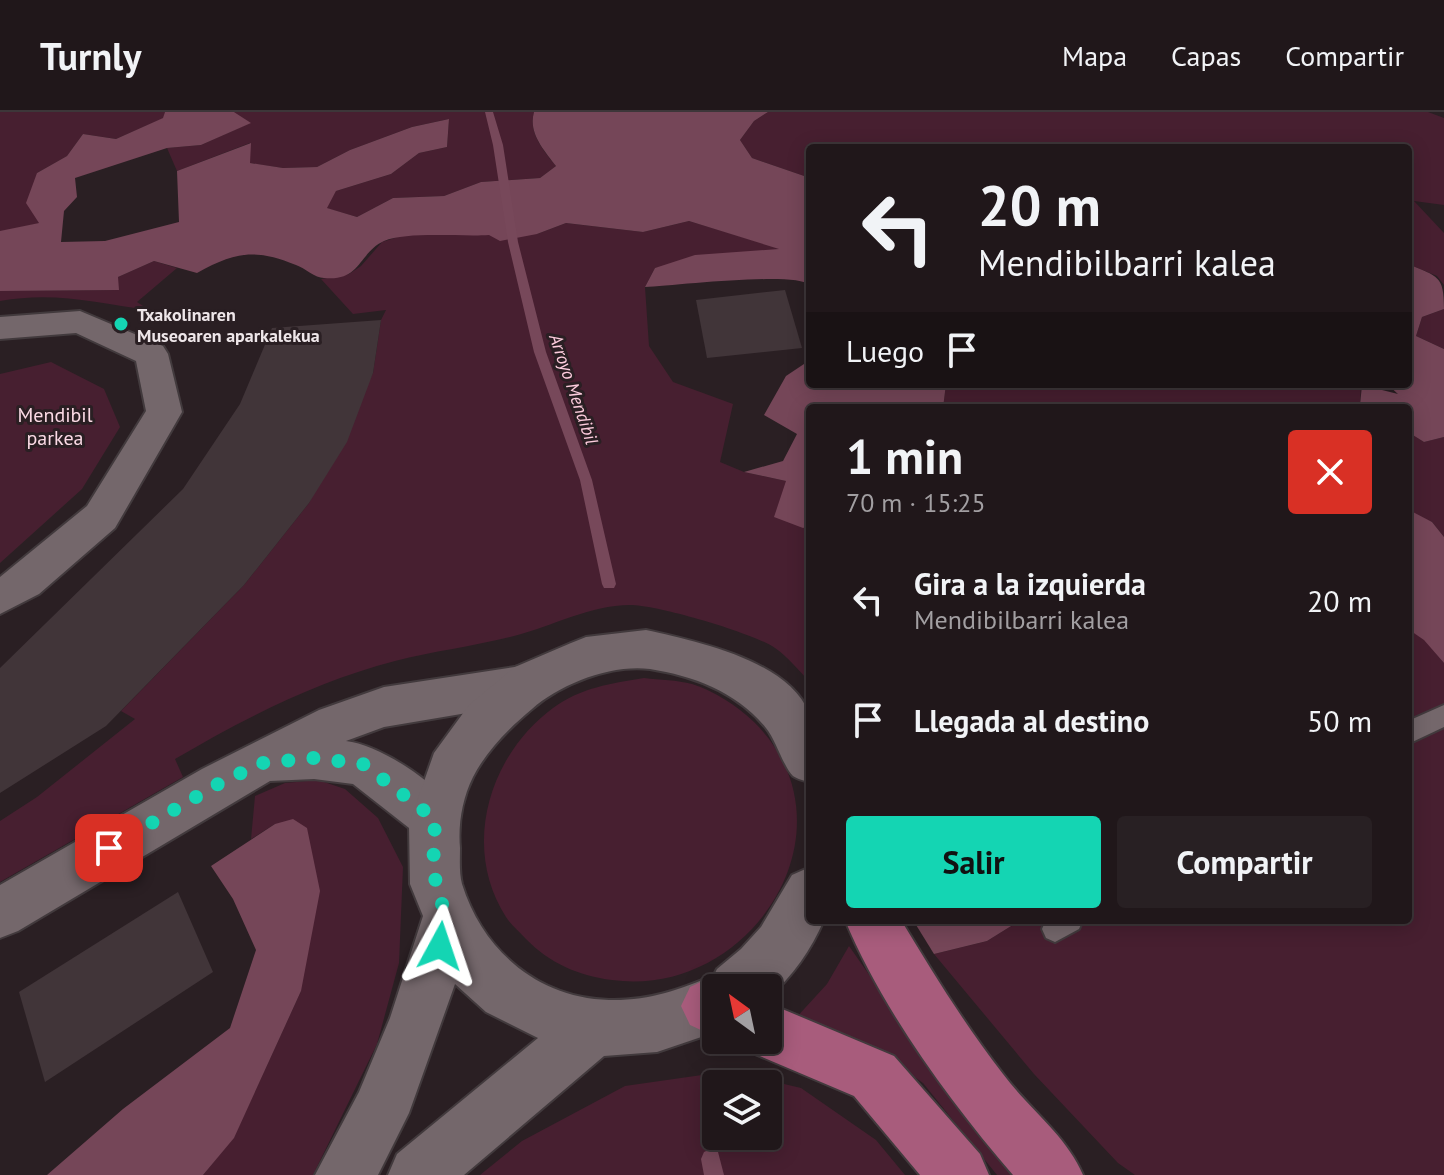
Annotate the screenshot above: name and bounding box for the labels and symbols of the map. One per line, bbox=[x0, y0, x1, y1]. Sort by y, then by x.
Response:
place label: Txakolinaren Museoaren aparkalekua bbox=[137, 303, 320, 347]
marker: Txakolinaren Museoaren aparkalekua bbox=[112, 315, 130, 333]
water label: Arroyo Mendibil bbox=[544, 330, 604, 448]
park label: Mendibil parkea bbox=[17, 402, 93, 451]
pin bbox=[75, 814, 143, 882]
position arrow bbox=[398, 904, 482, 988]
north arrow bbox=[702, 974, 782, 1054]

